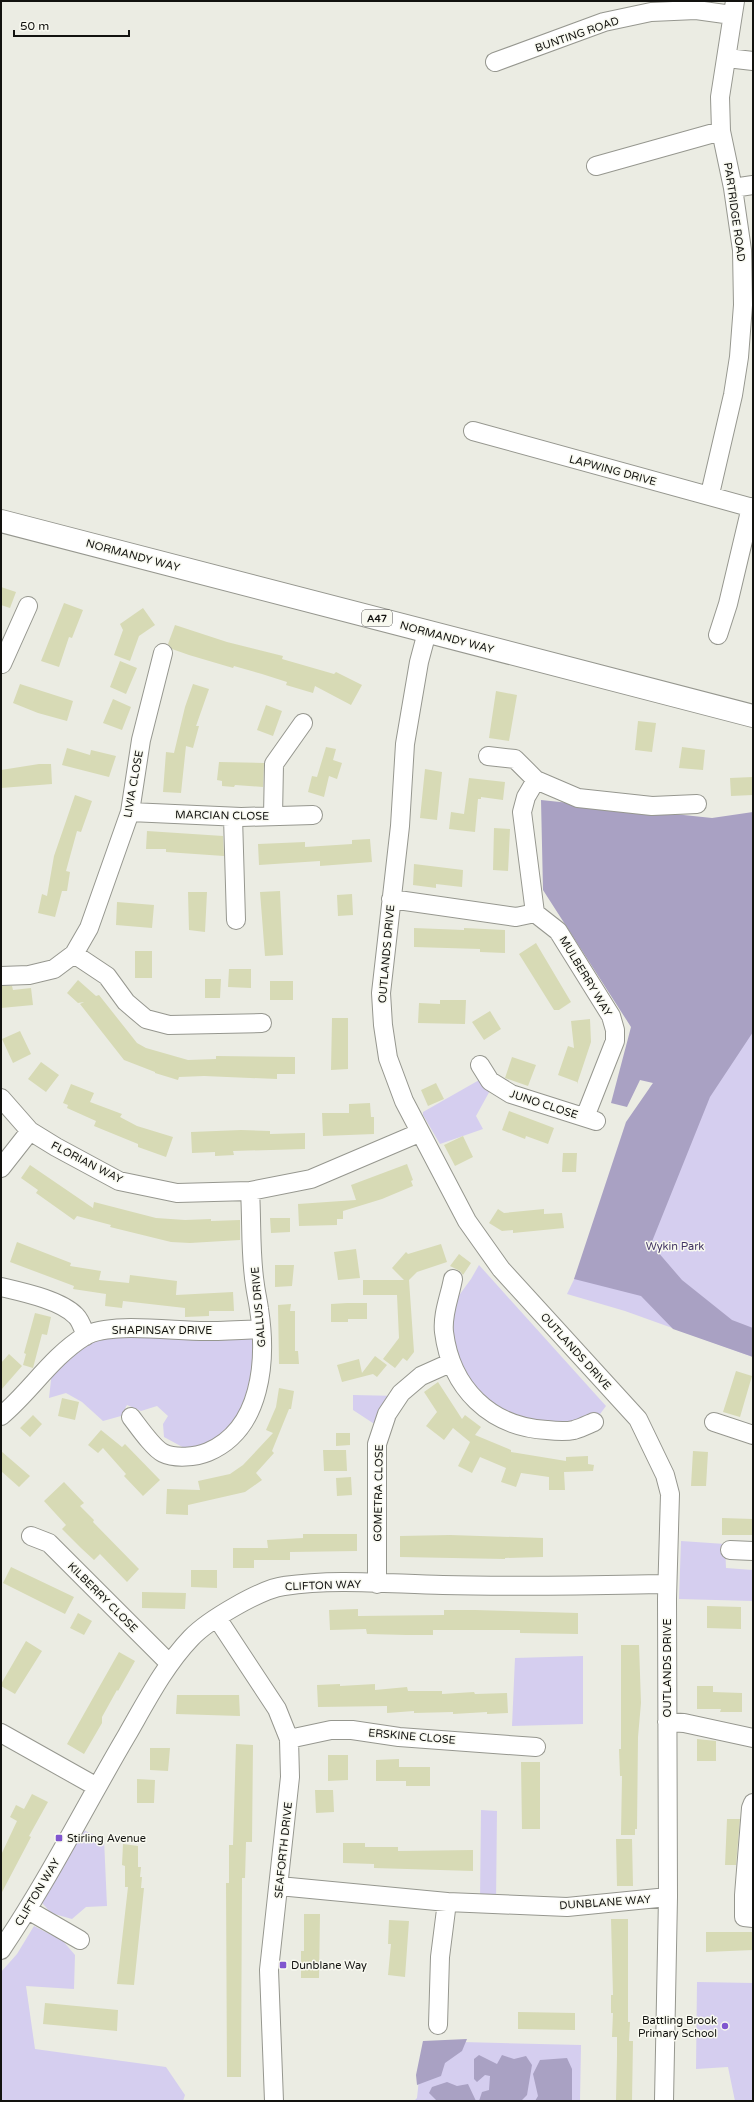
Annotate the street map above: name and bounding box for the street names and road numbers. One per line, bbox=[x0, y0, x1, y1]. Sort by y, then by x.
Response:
street label: BUNTING ROAD bbox=[534, 14, 621, 55]
street label: PARTRIDGE ROAD bbox=[721, 162, 748, 263]
street label: LAPWING DRIVE bbox=[568, 453, 658, 488]
street label: NORMANDY WAY bbox=[84, 537, 181, 574]
road number: A47 bbox=[362, 610, 392, 626]
street label: NORMANDY WAY bbox=[398, 619, 495, 656]
street label: LIVIA CLOSE bbox=[121, 749, 146, 819]
street label: MARCIAN CLOSE bbox=[175, 808, 269, 823]
street label: OUTLANDS DRIVE bbox=[376, 904, 397, 1004]
street label: MULBERRY WAY bbox=[557, 934, 615, 1019]
street label: JUNO CLOSE bbox=[508, 1087, 580, 1122]
street label: FLORIAN WAY bbox=[49, 1139, 125, 1186]
street label: GALLUS DRIVE bbox=[248, 1266, 268, 1348]
street label: OUTLANDS DRIVE bbox=[538, 1310, 614, 1392]
street label: SHAPINSAY DRIVE bbox=[112, 1324, 212, 1337]
street label: GOMETRA CLOSE bbox=[371, 1444, 386, 1542]
street label: KILBERRY CLOSE bbox=[65, 1560, 140, 1635]
street label: CLIFTON WAY bbox=[285, 1578, 362, 1593]
street label: OUTLANDS DRIVE bbox=[661, 1619, 674, 1717]
street label: ERSKINE CLOSE bbox=[368, 1726, 456, 1747]
street label: SEAFORTH DRIVE bbox=[272, 1801, 295, 1899]
street label: CLIFTON WAY bbox=[12, 1856, 63, 1928]
street label: DUNBLANE WAY bbox=[559, 1893, 651, 1912]

